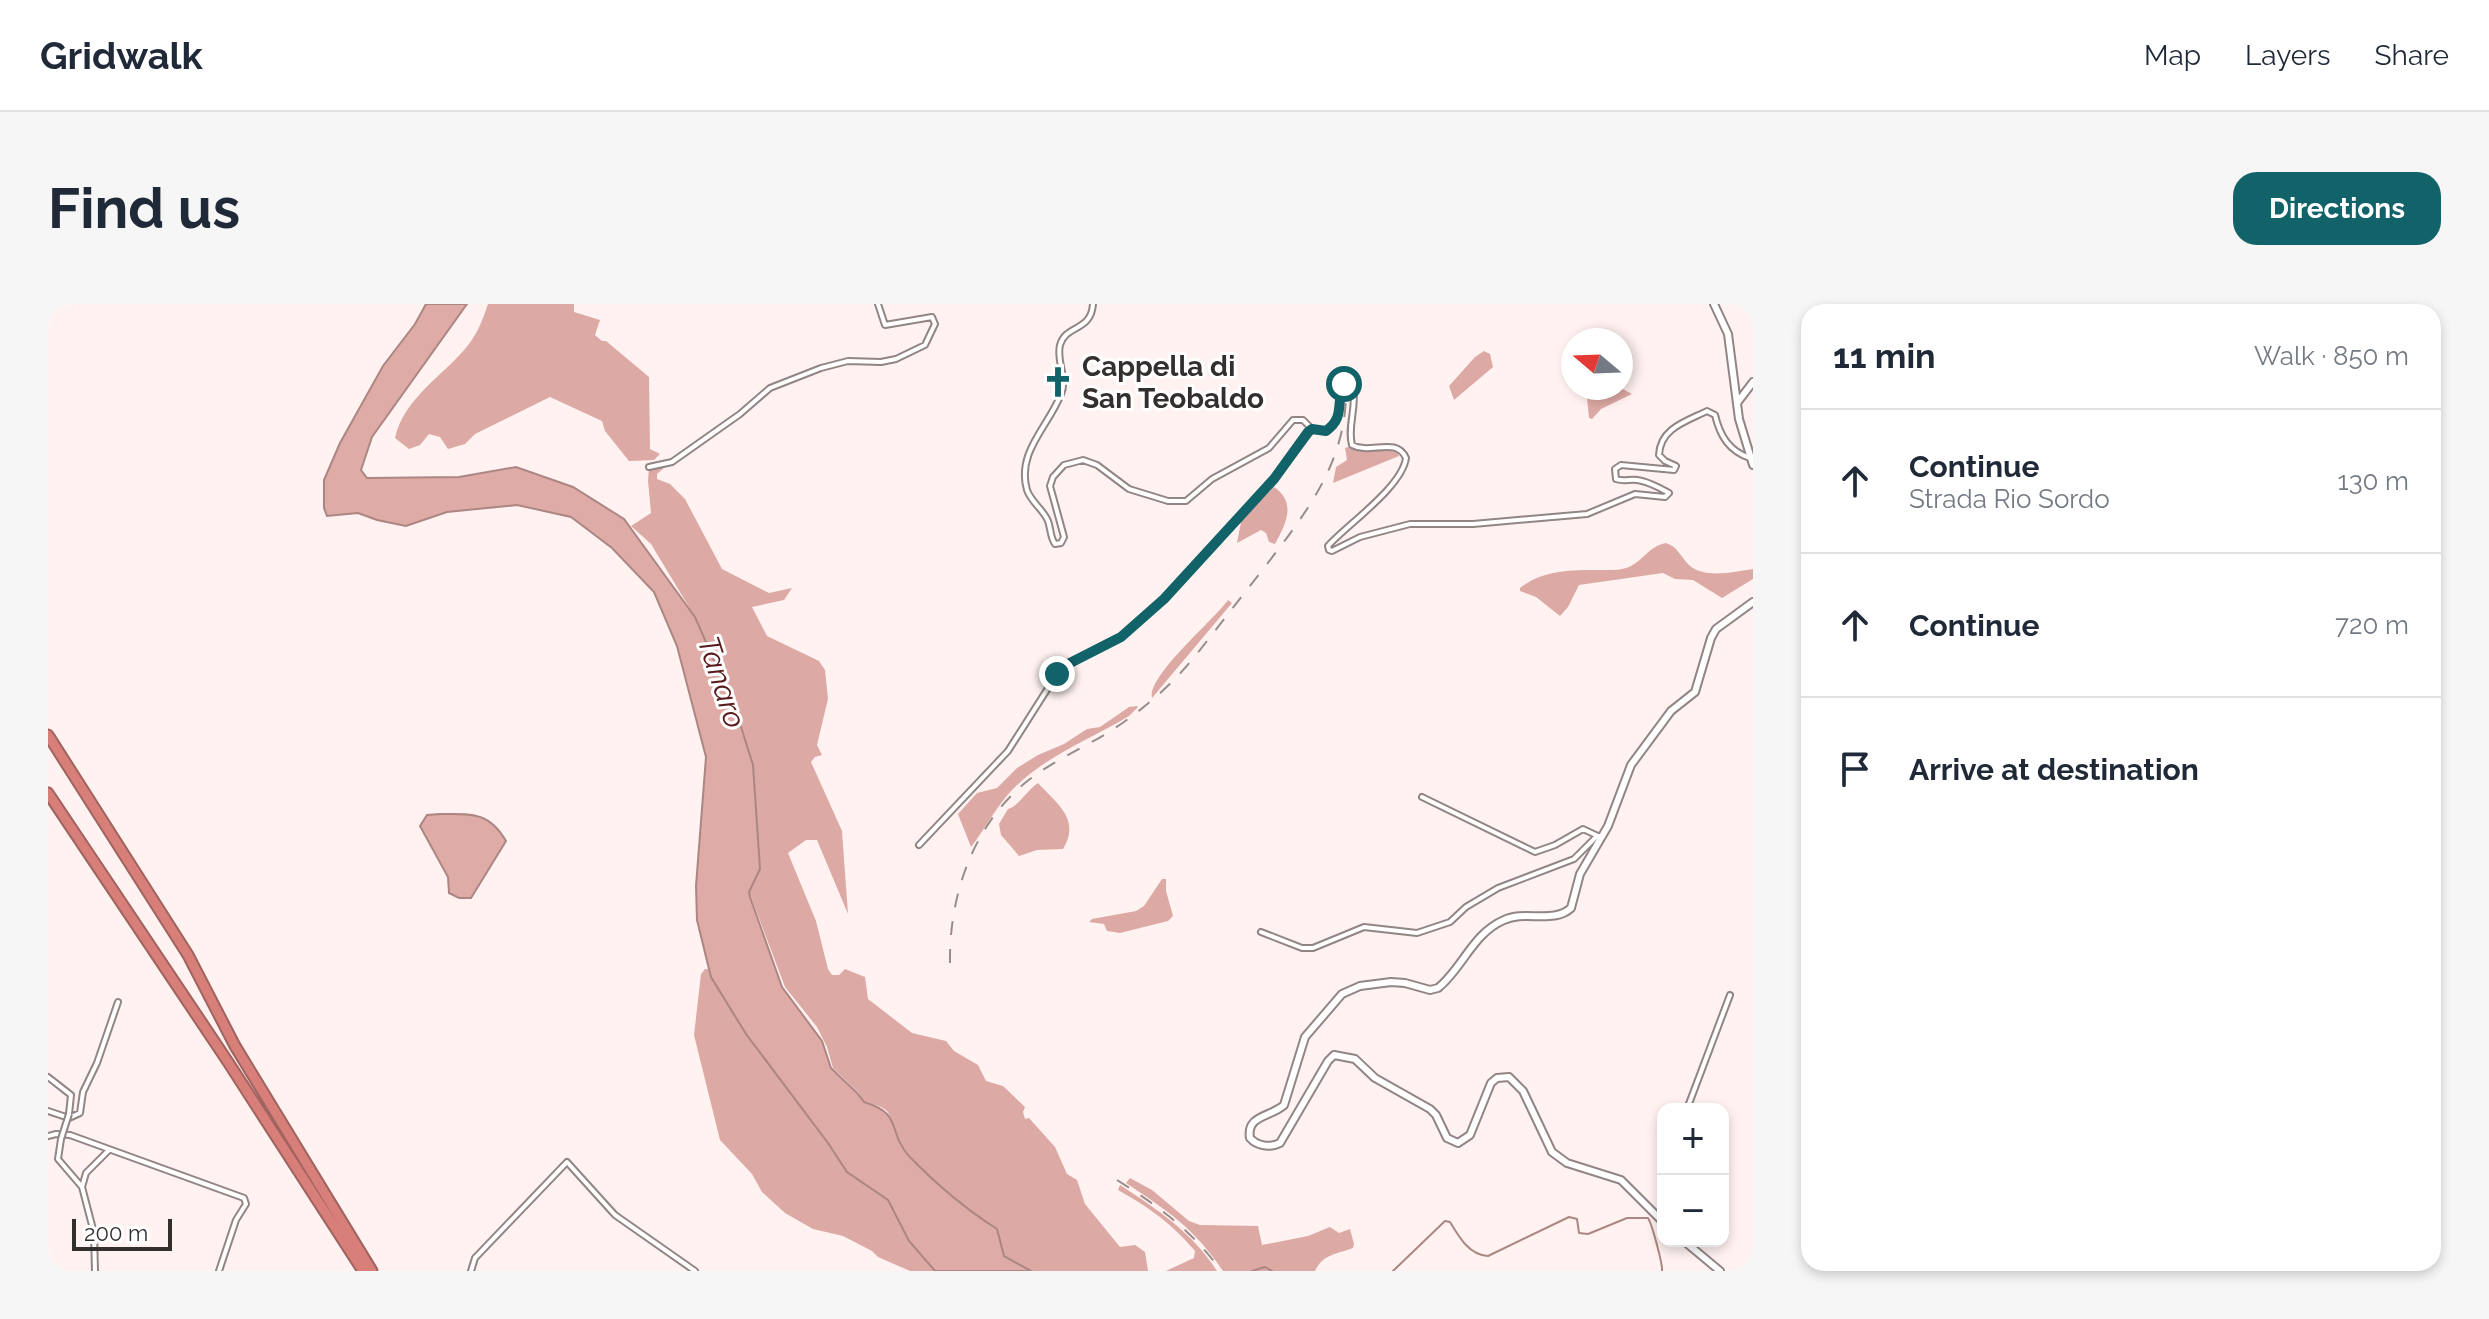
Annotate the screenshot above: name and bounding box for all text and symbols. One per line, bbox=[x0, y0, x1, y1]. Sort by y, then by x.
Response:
text: Gridwalk bbox=[40, 33, 203, 78]
text: Map bbox=[2144, 39, 2201, 72]
text: Layers bbox=[2245, 39, 2331, 72]
text: Share bbox=[2375, 39, 2449, 72]
button: Directions bbox=[2233, 172, 2441, 245]
text: Find us bbox=[48, 175, 240, 241]
north arrow bbox=[1561, 328, 1633, 400]
text: 11 min bbox=[1833, 336, 1936, 376]
text: Walk · 850 m bbox=[2254, 341, 2409, 371]
place label: Cappella di San Teobaldo bbox=[1082, 350, 1264, 415]
church icon: Cappella di San Teobaldo bbox=[1041, 365, 1075, 399]
route start bbox=[1326, 366, 1362, 402]
text: Continue bbox=[1909, 449, 2040, 484]
icon: ahead bbox=[1833, 459, 1877, 503]
text: 130 m bbox=[2338, 466, 2409, 496]
text: Strada Rio Sordo bbox=[1909, 484, 2110, 514]
icon: ahead bbox=[1833, 603, 1877, 647]
text: Continue bbox=[1909, 608, 2040, 643]
text: 720 m bbox=[2335, 610, 2409, 640]
water label: Tanaro bbox=[691, 632, 753, 732]
route end bbox=[1039, 656, 1075, 692]
icon: arrive bbox=[1833, 747, 1877, 791]
text: Arrive at destination bbox=[1909, 752, 2199, 787]
map controls bbox=[1657, 1103, 1729, 1247]
button: + bbox=[1657, 1103, 1729, 1175]
button: − bbox=[1657, 1175, 1729, 1247]
scale bar bbox=[72, 1215, 172, 1251]
text: 200 m bbox=[84, 1220, 148, 1246]

